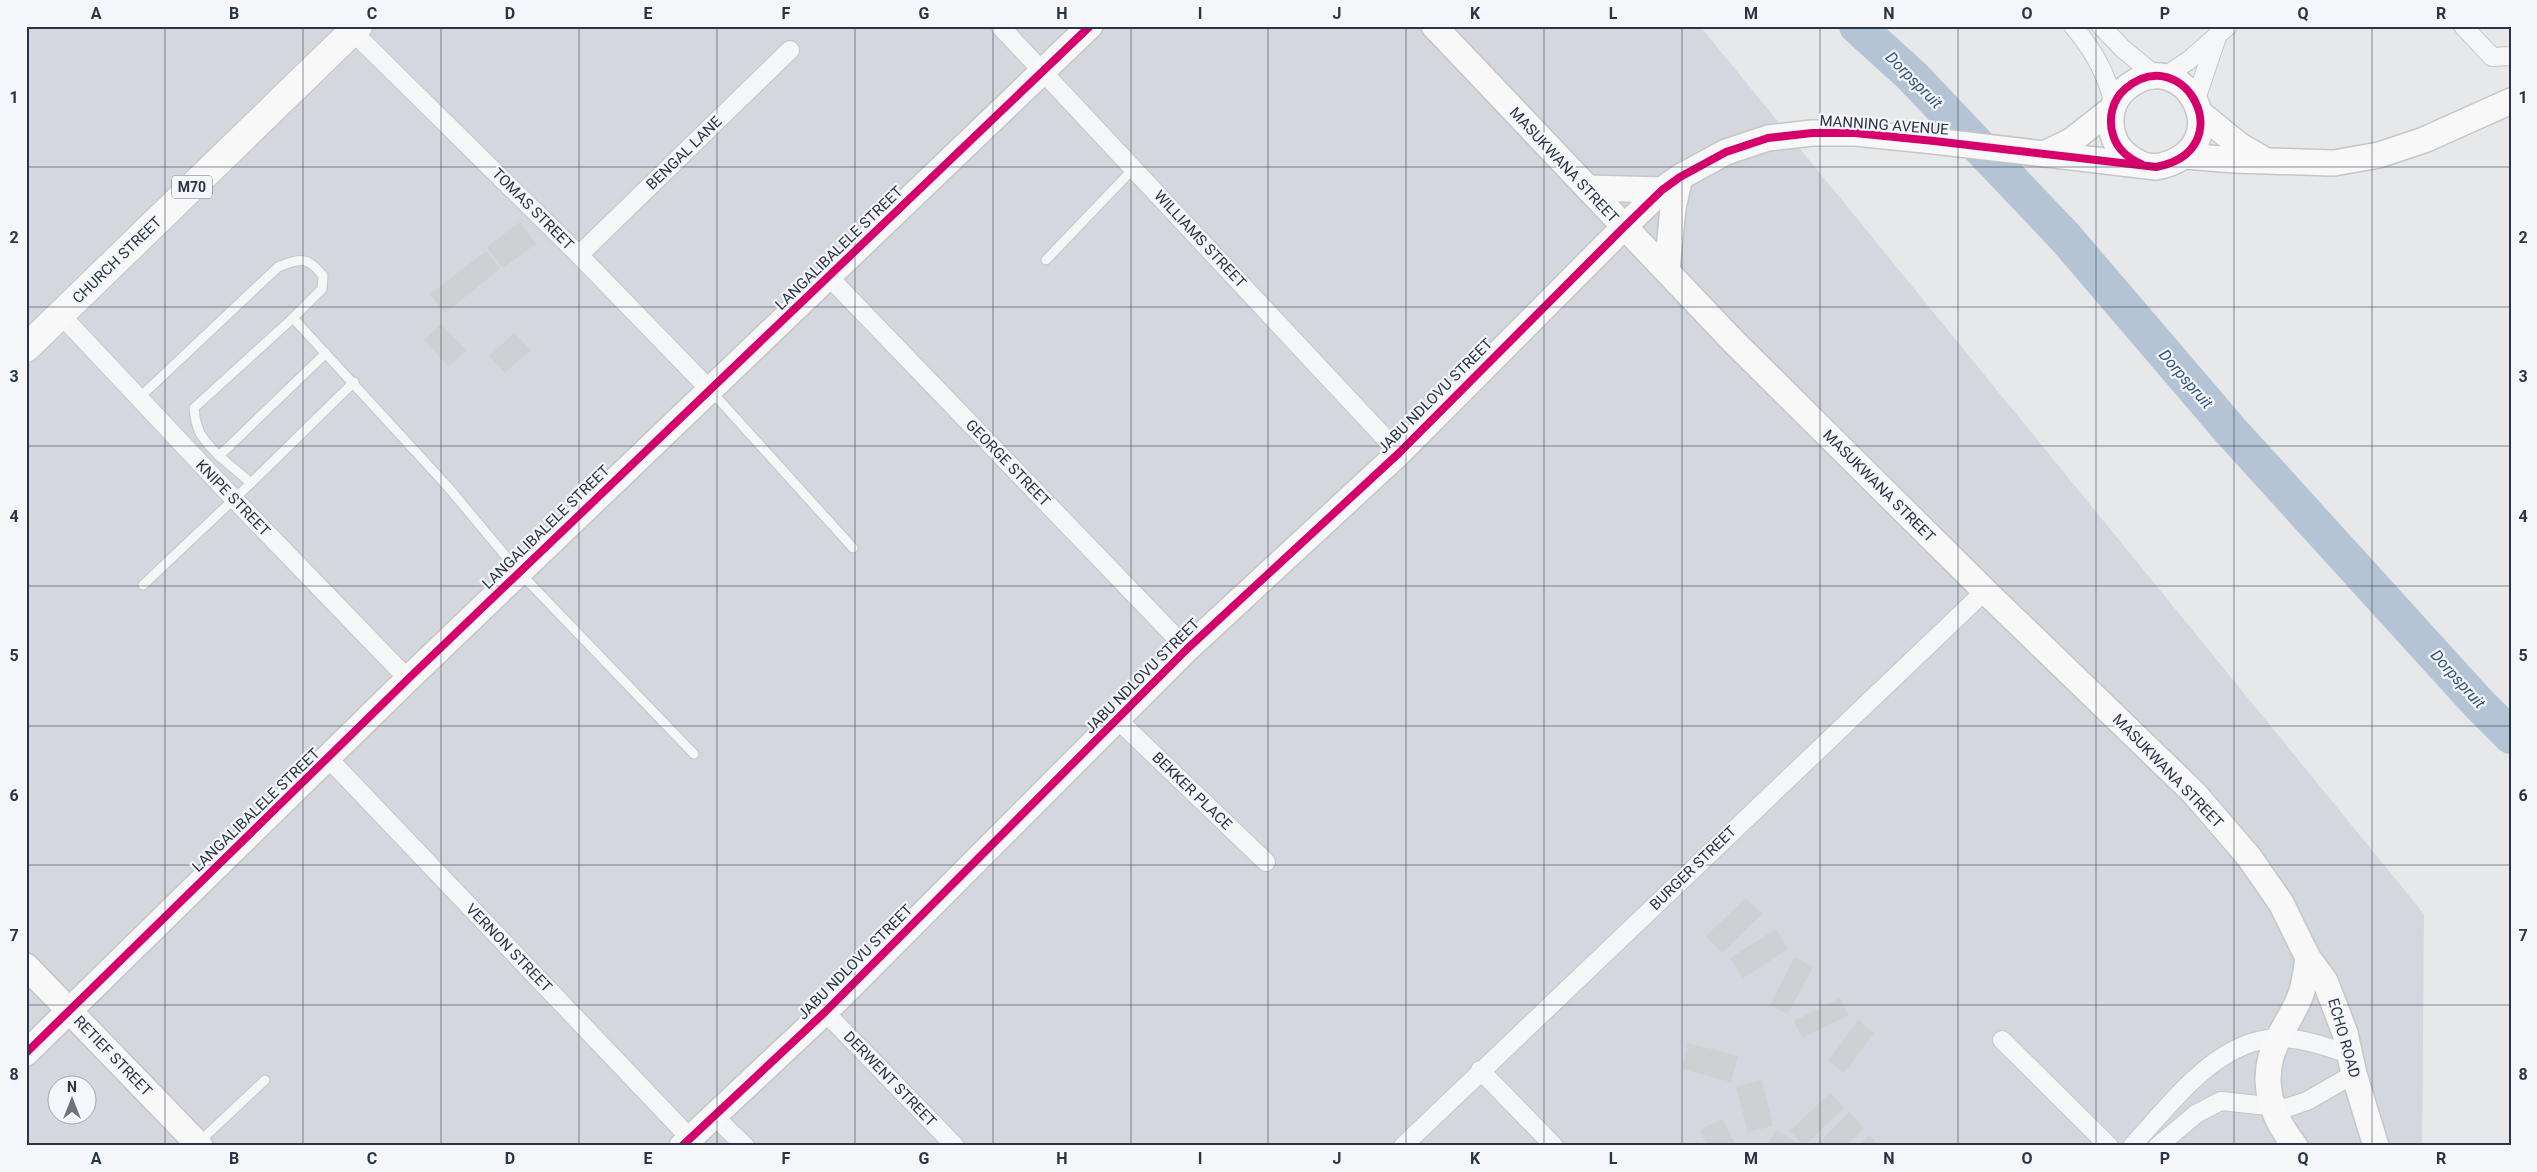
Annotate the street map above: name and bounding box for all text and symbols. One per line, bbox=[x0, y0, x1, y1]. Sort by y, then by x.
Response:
text: A bbox=[91, 4, 102, 23]
text: B bbox=[229, 4, 239, 23]
text: C bbox=[367, 4, 377, 23]
text: D bbox=[505, 4, 515, 23]
text: E bbox=[644, 4, 653, 23]
text: F bbox=[782, 4, 791, 23]
text: G bbox=[919, 4, 930, 23]
text: H bbox=[1056, 4, 1068, 23]
text: I bbox=[1198, 4, 1202, 23]
text: J bbox=[1333, 4, 1341, 23]
text: K bbox=[1470, 4, 1481, 23]
text: L bbox=[1609, 4, 1618, 23]
text: M bbox=[1744, 4, 1758, 23]
text: N bbox=[1883, 4, 1895, 23]
text: O bbox=[2021, 4, 2033, 23]
text: P bbox=[2160, 4, 2170, 23]
text: Q bbox=[2297, 4, 2309, 23]
text: R bbox=[2436, 4, 2446, 23]
water label: Dorpspruit bbox=[1882, 48, 1947, 113]
text: 1 bbox=[9, 88, 19, 107]
text: 1 bbox=[2518, 88, 2528, 107]
street label: MASUKWANA STREET bbox=[1506, 103, 1622, 227]
street label: BENGAL LANE bbox=[643, 112, 726, 193]
street label: MANNING AVENUE bbox=[1819, 112, 1950, 139]
street label: TOMAS STREET bbox=[488, 164, 578, 254]
road number: M70 bbox=[172, 176, 212, 198]
street label: LANGALIBALELE STREET bbox=[772, 182, 906, 314]
street label: WILLIAMS STREET bbox=[1150, 187, 1250, 291]
street label: CHURCH STREET bbox=[69, 213, 165, 307]
text: 2 bbox=[9, 228, 19, 247]
text: 2 bbox=[2518, 228, 2528, 247]
street label: JABU NDLOVU STREET bbox=[1374, 335, 1496, 457]
water label: Dorpspruit bbox=[2155, 345, 2218, 413]
text: 3 bbox=[9, 367, 19, 386]
text: 3 bbox=[2518, 367, 2528, 386]
street label: GEORGE STREET bbox=[962, 416, 1054, 510]
street label: MASUKWANA STREET bbox=[1819, 426, 1939, 546]
street label: KNIPE STREET bbox=[192, 456, 274, 540]
street label: LANGALIBALELE STREET bbox=[479, 461, 613, 593]
text: 4 bbox=[9, 507, 19, 526]
text: 4 bbox=[2518, 507, 2528, 526]
street label: JABU NDLOVU STREET bbox=[1081, 615, 1203, 737]
text: 5 bbox=[9, 646, 19, 665]
water label: Dorpspruit bbox=[2427, 646, 2490, 713]
text: 5 bbox=[2518, 646, 2528, 665]
street label: MASUKWANA STREET bbox=[2109, 710, 2227, 832]
street label: LANGALIBALELE STREET bbox=[189, 744, 323, 876]
street label: BEKKER PLACE bbox=[1148, 748, 1236, 834]
text: 6 bbox=[9, 786, 19, 805]
text: 6 bbox=[2518, 786, 2528, 805]
street label: BURGER STREET bbox=[1646, 822, 1740, 914]
street label: VERNON STREET bbox=[462, 900, 556, 996]
street label: JABU NDLOVU STREET bbox=[794, 901, 916, 1023]
text: 7 bbox=[9, 926, 19, 945]
text: 7 bbox=[2518, 926, 2528, 945]
street label: ECHO ROAD bbox=[2324, 996, 2364, 1080]
street label: RETIEF STREET bbox=[70, 1012, 156, 1100]
street label: DERWENT STREET bbox=[840, 1028, 940, 1130]
text: 8 bbox=[9, 1065, 19, 1084]
text: 8 bbox=[2518, 1065, 2528, 1084]
north arrow bbox=[48, 1074, 98, 1124]
text: N bbox=[67, 1079, 77, 1095]
text: A bbox=[91, 1149, 102, 1168]
text: B bbox=[229, 1149, 239, 1168]
text: C bbox=[367, 1149, 377, 1168]
text: D bbox=[505, 1149, 515, 1168]
text: E bbox=[644, 1149, 653, 1168]
text: F bbox=[782, 1149, 791, 1168]
text: G bbox=[919, 1149, 930, 1168]
text: H bbox=[1056, 1149, 1068, 1168]
text: I bbox=[1198, 1149, 1202, 1168]
text: J bbox=[1333, 1149, 1341, 1168]
text: K bbox=[1470, 1149, 1481, 1168]
text: L bbox=[1609, 1149, 1618, 1168]
text: M bbox=[1744, 1149, 1758, 1168]
text: N bbox=[1883, 1149, 1895, 1168]
text: O bbox=[2021, 1149, 2033, 1168]
text: P bbox=[2160, 1149, 2170, 1168]
text: Q bbox=[2297, 1149, 2309, 1168]
text: R bbox=[2436, 1149, 2446, 1168]

